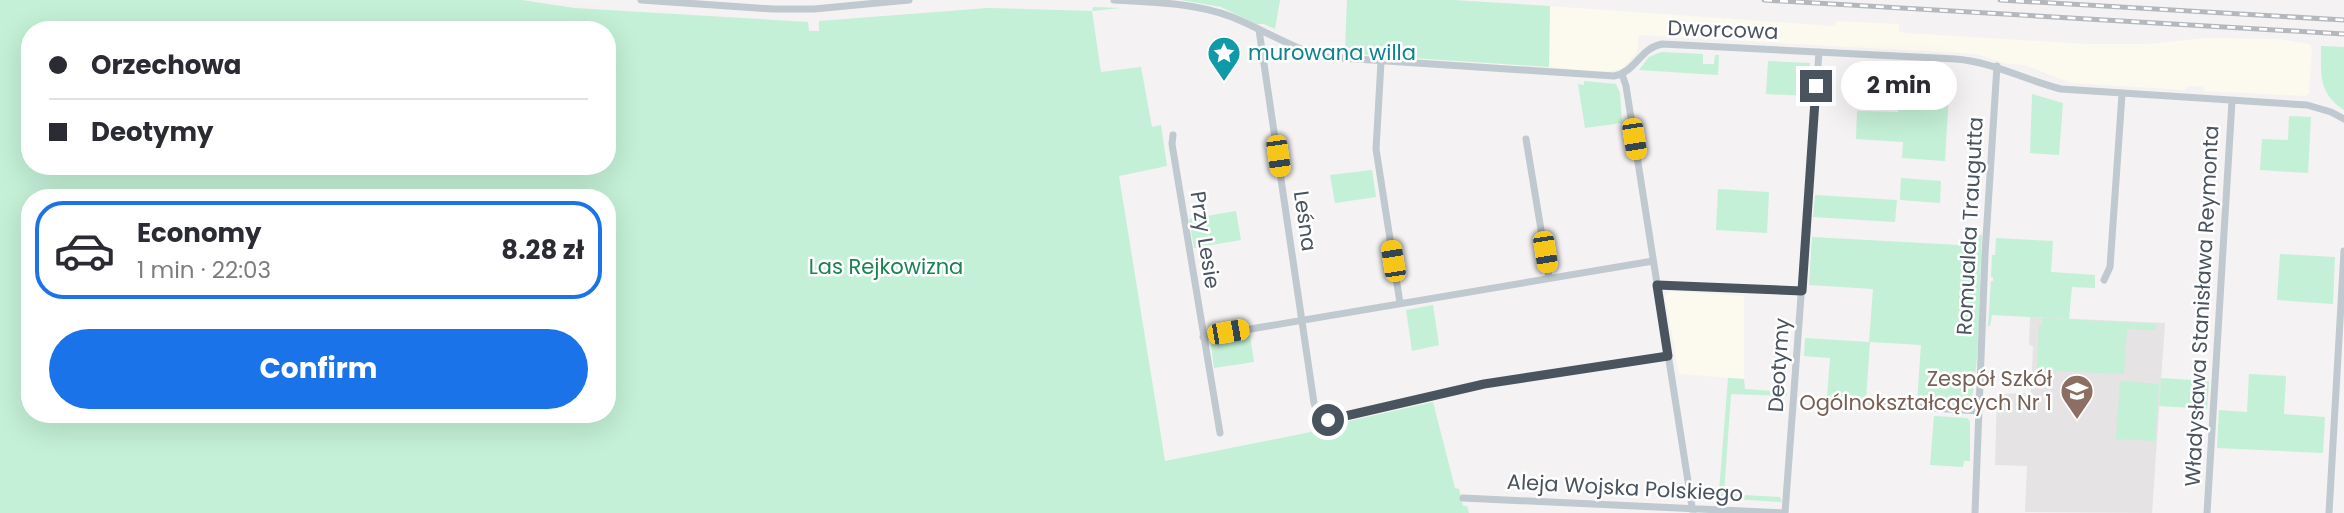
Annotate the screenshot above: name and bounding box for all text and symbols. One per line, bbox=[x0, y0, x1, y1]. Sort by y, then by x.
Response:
street label: Dworcowa bbox=[1667, 13, 1779, 46]
place icon: murowana willa bbox=[1205, 34, 1243, 83]
place label: murowana willa bbox=[1248, 38, 1416, 67]
text: Orzechowa bbox=[91, 47, 241, 83]
callout: 2 min bbox=[1840, 62, 1956, 110]
text: 2 min bbox=[1867, 69, 1931, 101]
route end bbox=[1800, 70, 1832, 102]
text: Deotymy bbox=[91, 114, 213, 150]
street label: Romualda Traugutta bbox=[1949, 116, 1990, 336]
car bbox=[1621, 117, 1648, 161]
street label: Władysława Stanisława Reymonta bbox=[2178, 125, 2225, 487]
car bbox=[1265, 134, 1292, 178]
street label: Przy Lesie bbox=[1183, 189, 1227, 291]
street label: Leśna bbox=[1287, 189, 1324, 253]
text: Economy bbox=[137, 215, 261, 251]
icon: car bbox=[53, 219, 116, 282]
car bbox=[1532, 230, 1559, 274]
text: 8.28 zł bbox=[501, 232, 584, 268]
car bbox=[1380, 239, 1407, 283]
park label: Las Rejkowizna bbox=[809, 252, 963, 281]
text: 1 min · 22:03 bbox=[137, 254, 271, 286]
street label: Deotymy bbox=[1761, 317, 1796, 413]
car bbox=[1206, 318, 1251, 346]
button: Confirm bbox=[49, 329, 588, 409]
place label: Zespół Szkół Ogólnokształcących Nr 1 bbox=[1799, 364, 2053, 417]
school or university icon: Zespół Szkół Ogólnokształcących Nr 1 bbox=[2058, 372, 2096, 421]
route start bbox=[1312, 404, 1344, 436]
street label: Aleja Wojska Polskiego bbox=[1506, 467, 1744, 508]

